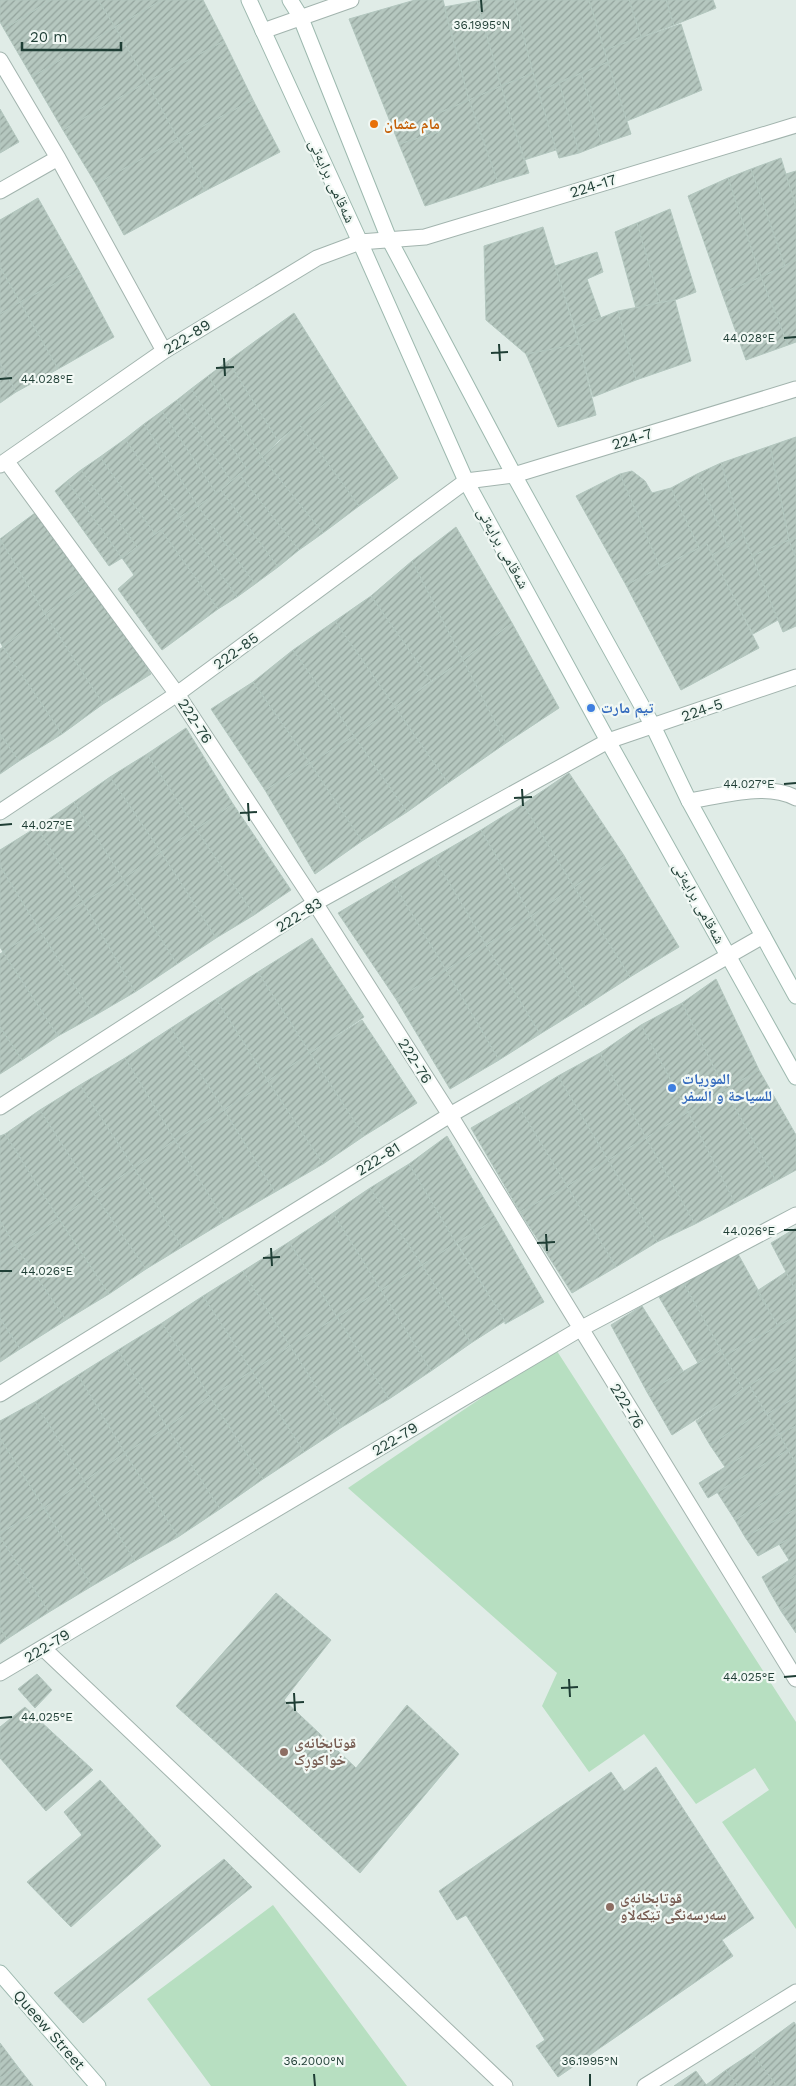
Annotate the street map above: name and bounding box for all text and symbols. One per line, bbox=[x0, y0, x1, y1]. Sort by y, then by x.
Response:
text: 36.1995°N bbox=[454, 18, 510, 32]
scale bar bbox=[22, 20, 121, 52]
text: 20 m bbox=[30, 28, 68, 46]
place label: مام عثمان bbox=[384, 115, 440, 134]
marker: مام عثمان bbox=[368, 118, 380, 130]
street label: شەقامی برایەتی bbox=[304, 136, 359, 226]
street label: 224-17 bbox=[568, 170, 618, 202]
street label: 222-89 bbox=[160, 316, 214, 358]
text: 44.028°E bbox=[723, 331, 776, 345]
text: 44.028°E bbox=[21, 372, 74, 386]
street label: 224-7 bbox=[610, 424, 654, 454]
street label: شەقامی برایەتی bbox=[472, 504, 533, 592]
street label: 222-85 bbox=[210, 629, 262, 673]
street label: 222-76 bbox=[174, 695, 216, 747]
street label: 224-5 bbox=[679, 695, 725, 725]
place label: تيم مارت bbox=[601, 699, 653, 718]
marker: تيم مارت bbox=[585, 702, 597, 714]
text: 44.027°E bbox=[723, 777, 775, 791]
text: 44.027°E bbox=[21, 818, 73, 832]
street label: شەقامی برایەتی bbox=[668, 859, 729, 947]
street label: 222-83 bbox=[272, 894, 326, 936]
street label: 222-76 bbox=[394, 1035, 436, 1087]
place label: الموريات للسياحة و السفر bbox=[681, 1070, 772, 1105]
marker: الموريات للسياحة و السفر bbox=[666, 1082, 678, 1094]
street label: 222-81 bbox=[353, 1138, 403, 1180]
text: 44.026°E bbox=[723, 1224, 776, 1238]
text: 44.026°E bbox=[21, 1264, 74, 1278]
street label: 222-76 bbox=[606, 1380, 648, 1432]
street label: 222-79 bbox=[369, 1418, 421, 1460]
street label: 222-79 bbox=[21, 1625, 73, 1667]
text: 44.025°E bbox=[723, 1670, 775, 1684]
text: 44.025°E bbox=[21, 1710, 73, 1724]
place label: قوتابخانەی خواکوڕک bbox=[294, 1734, 356, 1772]
marker: قوتابخانەی خواکوڕک bbox=[278, 1746, 290, 1758]
place label: قوتابخانەی سەرسەنگی تێکەڵاو bbox=[620, 1889, 727, 1924]
marker: قوتابخانەی سەرسەنگی تێکەڵاو bbox=[604, 1901, 616, 1913]
street label: Queew Street bbox=[9, 1986, 89, 2074]
text: 36.2000°N bbox=[283, 2054, 345, 2068]
text: 36.1995°N bbox=[562, 2054, 618, 2068]

